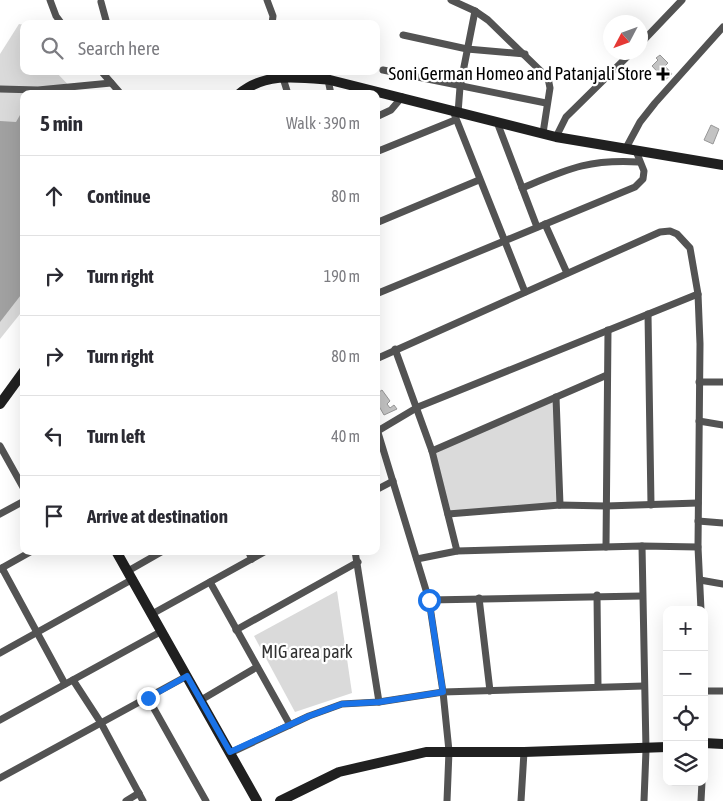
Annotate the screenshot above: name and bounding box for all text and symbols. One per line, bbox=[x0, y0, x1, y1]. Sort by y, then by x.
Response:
north arrow bbox=[603, 15, 648, 60]
search box bbox=[20, 20, 380, 75]
icon: search bbox=[38, 34, 66, 62]
text: Search here bbox=[78, 37, 160, 59]
place label: Soni German Homeo and Patanjali Store bbox=[389, 63, 652, 84]
marker: Soni German Homeo and Patanjali Store bbox=[656, 67, 670, 81]
text: 5 min bbox=[40, 111, 83, 135]
text: Walk · 390 m bbox=[286, 114, 360, 132]
icon: ahead bbox=[40, 182, 68, 210]
text: Continue bbox=[87, 185, 151, 207]
text: 80 m bbox=[331, 187, 360, 205]
icon: right bbox=[40, 262, 68, 290]
text: Turn right bbox=[87, 265, 154, 287]
text: 190 m bbox=[324, 267, 360, 285]
icon: right bbox=[40, 342, 68, 370]
text: Turn right bbox=[87, 345, 154, 367]
text: 80 m bbox=[331, 347, 360, 365]
icon: left bbox=[40, 422, 68, 450]
text: Turn left bbox=[87, 425, 145, 447]
text: 40 m bbox=[331, 427, 360, 445]
icon: arrive bbox=[40, 502, 68, 530]
text: Arrive at destination bbox=[87, 505, 228, 527]
route start bbox=[418, 589, 441, 612]
map controls bbox=[663, 606, 708, 786]
button: + bbox=[663, 606, 708, 651]
park label: MIG area park bbox=[261, 641, 353, 662]
button: − bbox=[663, 651, 708, 696]
route end bbox=[137, 687, 160, 710]
button: locate bbox=[663, 696, 708, 741]
button: layers bbox=[663, 741, 708, 786]

